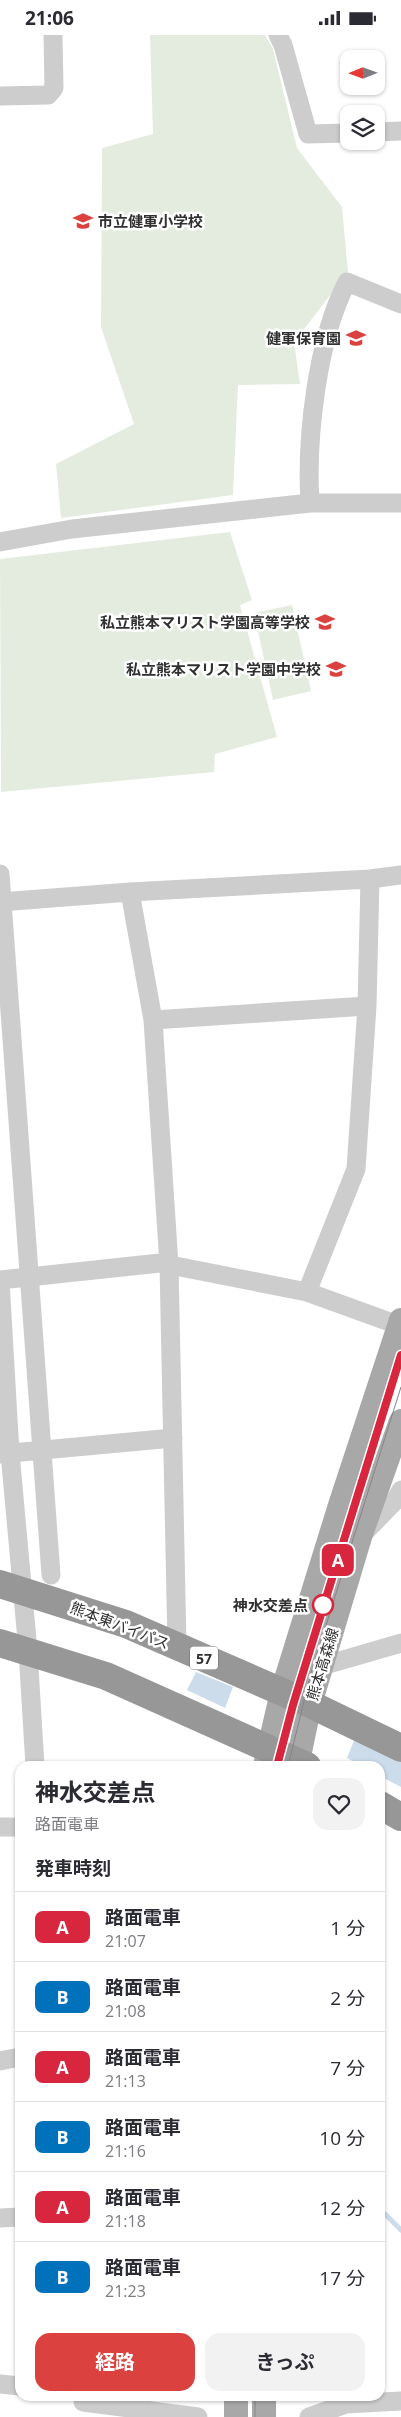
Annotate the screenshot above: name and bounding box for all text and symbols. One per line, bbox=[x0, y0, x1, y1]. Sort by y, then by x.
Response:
text: 21:06 bbox=[25, 5, 74, 31]
north arrow bbox=[340, 50, 385, 95]
map controls bbox=[340, 50, 385, 150]
button: layers bbox=[340, 105, 385, 150]
school or university icon: 市立健軍小学校 bbox=[72, 210, 94, 232]
place label: 市立健軍小学校 bbox=[98, 211, 203, 231]
school or university icon: 健軍保育園 bbox=[345, 327, 367, 349]
place label: 健軍保育園 bbox=[266, 328, 341, 348]
school or university icon: 私立熊本マリスト学園高等学校 bbox=[314, 611, 336, 633]
place label: 私立熊本マリスト学園高等学校 bbox=[100, 612, 310, 632]
school or university icon: 私立熊本マリスト学園中学校 bbox=[325, 658, 347, 680]
place label: 私立熊本マリスト学園中学校 bbox=[126, 659, 321, 679]
line badge: A bbox=[322, 1544, 354, 1576]
text: A bbox=[332, 1548, 344, 1572]
marker: 神水交差点 bbox=[312, 1594, 334, 1616]
place label: 神水交差点 bbox=[232, 1595, 308, 1615]
street label: 熊本東バイパス bbox=[68, 1597, 172, 1653]
street label: 熊本高森線 bbox=[301, 1625, 343, 1703]
road number: 57 bbox=[190, 1647, 218, 1670]
text: 神水交差点 bbox=[35, 1775, 155, 1808]
button: heart bbox=[313, 1778, 365, 1830]
text: 路面電車 bbox=[35, 1813, 99, 1835]
text: 発車時刻 bbox=[35, 1855, 111, 1881]
text: 路面電車 bbox=[105, 1904, 181, 1930]
text: A bbox=[56, 1915, 69, 1939]
text: 1 分 bbox=[330, 1915, 365, 1941]
text: 21:07 bbox=[105, 1930, 146, 1952]
text: 路面電車 bbox=[105, 1974, 181, 2000]
text: B bbox=[56, 1985, 69, 2009]
text: 2 分 bbox=[330, 1985, 365, 2011]
text: 21:08 bbox=[105, 2000, 146, 2022]
text: 路面電車 bbox=[105, 2044, 181, 2070]
text: A bbox=[56, 2055, 69, 2079]
text: 7 分 bbox=[330, 2055, 365, 2081]
text: 21:13 bbox=[105, 2070, 146, 2092]
text: 路面電車 bbox=[105, 2114, 181, 2140]
text: B bbox=[56, 2125, 69, 2149]
text: 10 分 bbox=[319, 2125, 365, 2151]
text: 21:16 bbox=[105, 2140, 146, 2162]
text: 路面電車 bbox=[105, 2184, 181, 2210]
text: A bbox=[56, 2195, 69, 2219]
text: 12 分 bbox=[319, 2195, 365, 2221]
text: 21:18 bbox=[105, 2210, 146, 2232]
text: 路面電車 bbox=[105, 2254, 181, 2280]
text: B bbox=[56, 2265, 69, 2289]
text: 17 分 bbox=[319, 2265, 365, 2291]
text: 21:23 bbox=[105, 2280, 146, 2302]
button: 経路 bbox=[35, 2333, 195, 2391]
button: きっぷ bbox=[205, 2333, 365, 2391]

